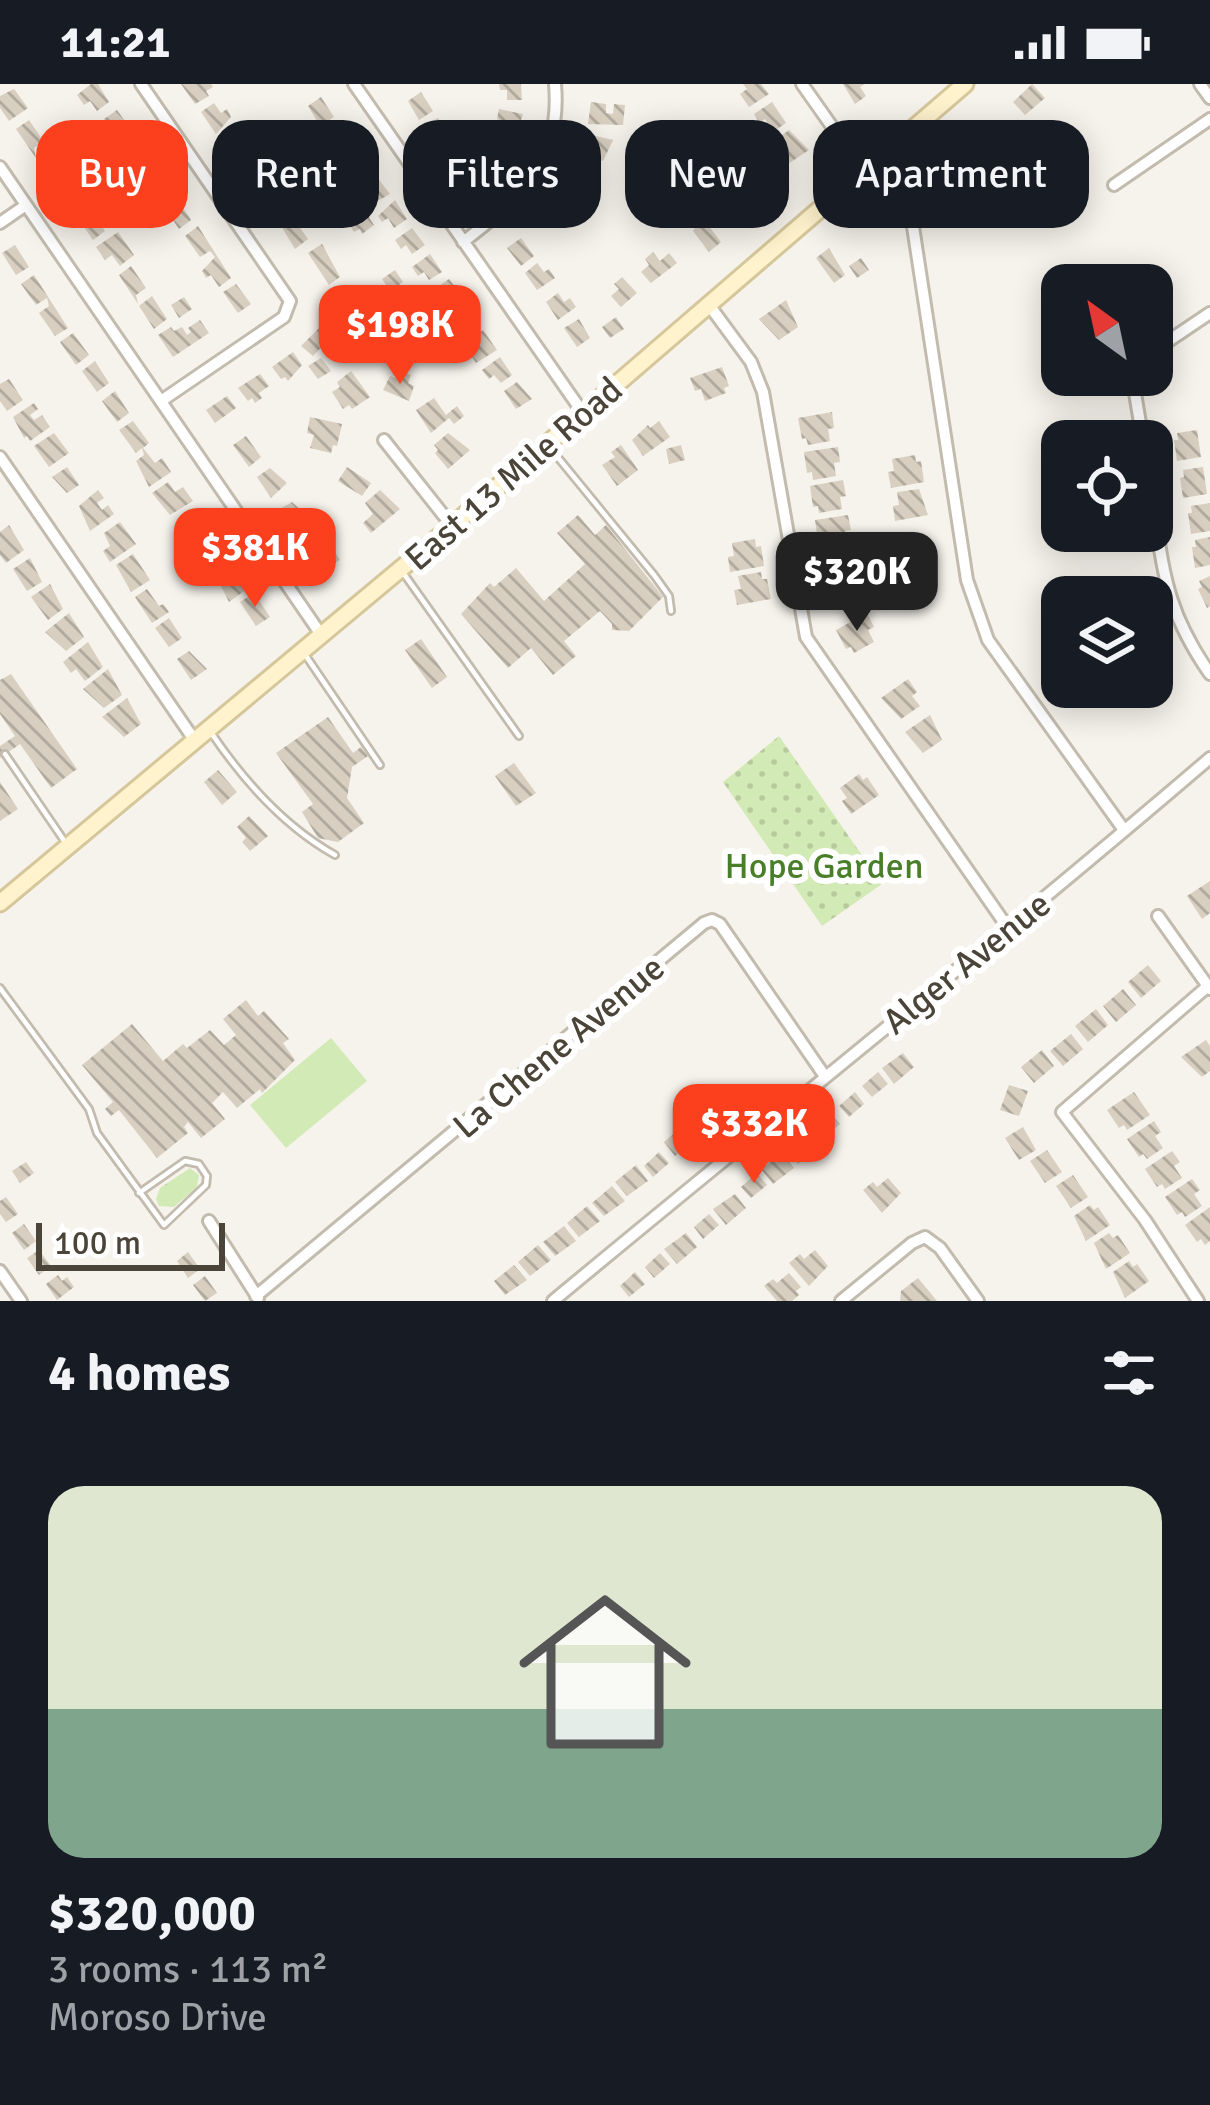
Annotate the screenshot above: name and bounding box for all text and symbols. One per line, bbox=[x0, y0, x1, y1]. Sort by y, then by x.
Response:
text: 11:21 bbox=[60, 15, 170, 70]
chip: Buy bbox=[36, 120, 188, 228]
chip: Rent bbox=[212, 120, 379, 228]
chip: Filters bbox=[403, 120, 601, 228]
chip: New bbox=[625, 120, 789, 228]
chip: Apartment bbox=[813, 120, 1089, 228]
north arrow bbox=[1041, 264, 1173, 396]
map controls bbox=[1041, 264, 1173, 708]
pin: $198K bbox=[316, 285, 484, 387]
text: $198K bbox=[346, 300, 454, 348]
street label: East 13 Mile Road bbox=[396, 367, 632, 581]
button: locate bbox=[1041, 420, 1173, 552]
pin: $381K bbox=[171, 508, 339, 610]
text: $381K bbox=[201, 523, 309, 571]
pin: $320K bbox=[773, 532, 941, 634]
text: $320K bbox=[803, 547, 911, 595]
button: layers bbox=[1041, 576, 1173, 708]
park label: Hope Garden bbox=[724, 844, 924, 889]
street label: Alger Avenue bbox=[874, 882, 1060, 1044]
street label: La Chene Avenue bbox=[444, 946, 674, 1149]
pin: $332K bbox=[670, 1084, 838, 1186]
text: $332K bbox=[700, 1099, 808, 1147]
scale bar bbox=[36, 1217, 225, 1270]
text: 100 m bbox=[54, 1223, 141, 1264]
icon: filters bbox=[1096, 1340, 1162, 1406]
text: 4 homes bbox=[48, 1342, 230, 1405]
icon: home bbox=[497, 1564, 713, 1780]
text: $320,000 bbox=[48, 1882, 256, 1945]
text: 3 rooms · 113 m² bbox=[48, 1945, 328, 1993]
text: Moroso Drive bbox=[48, 1993, 267, 2041]

